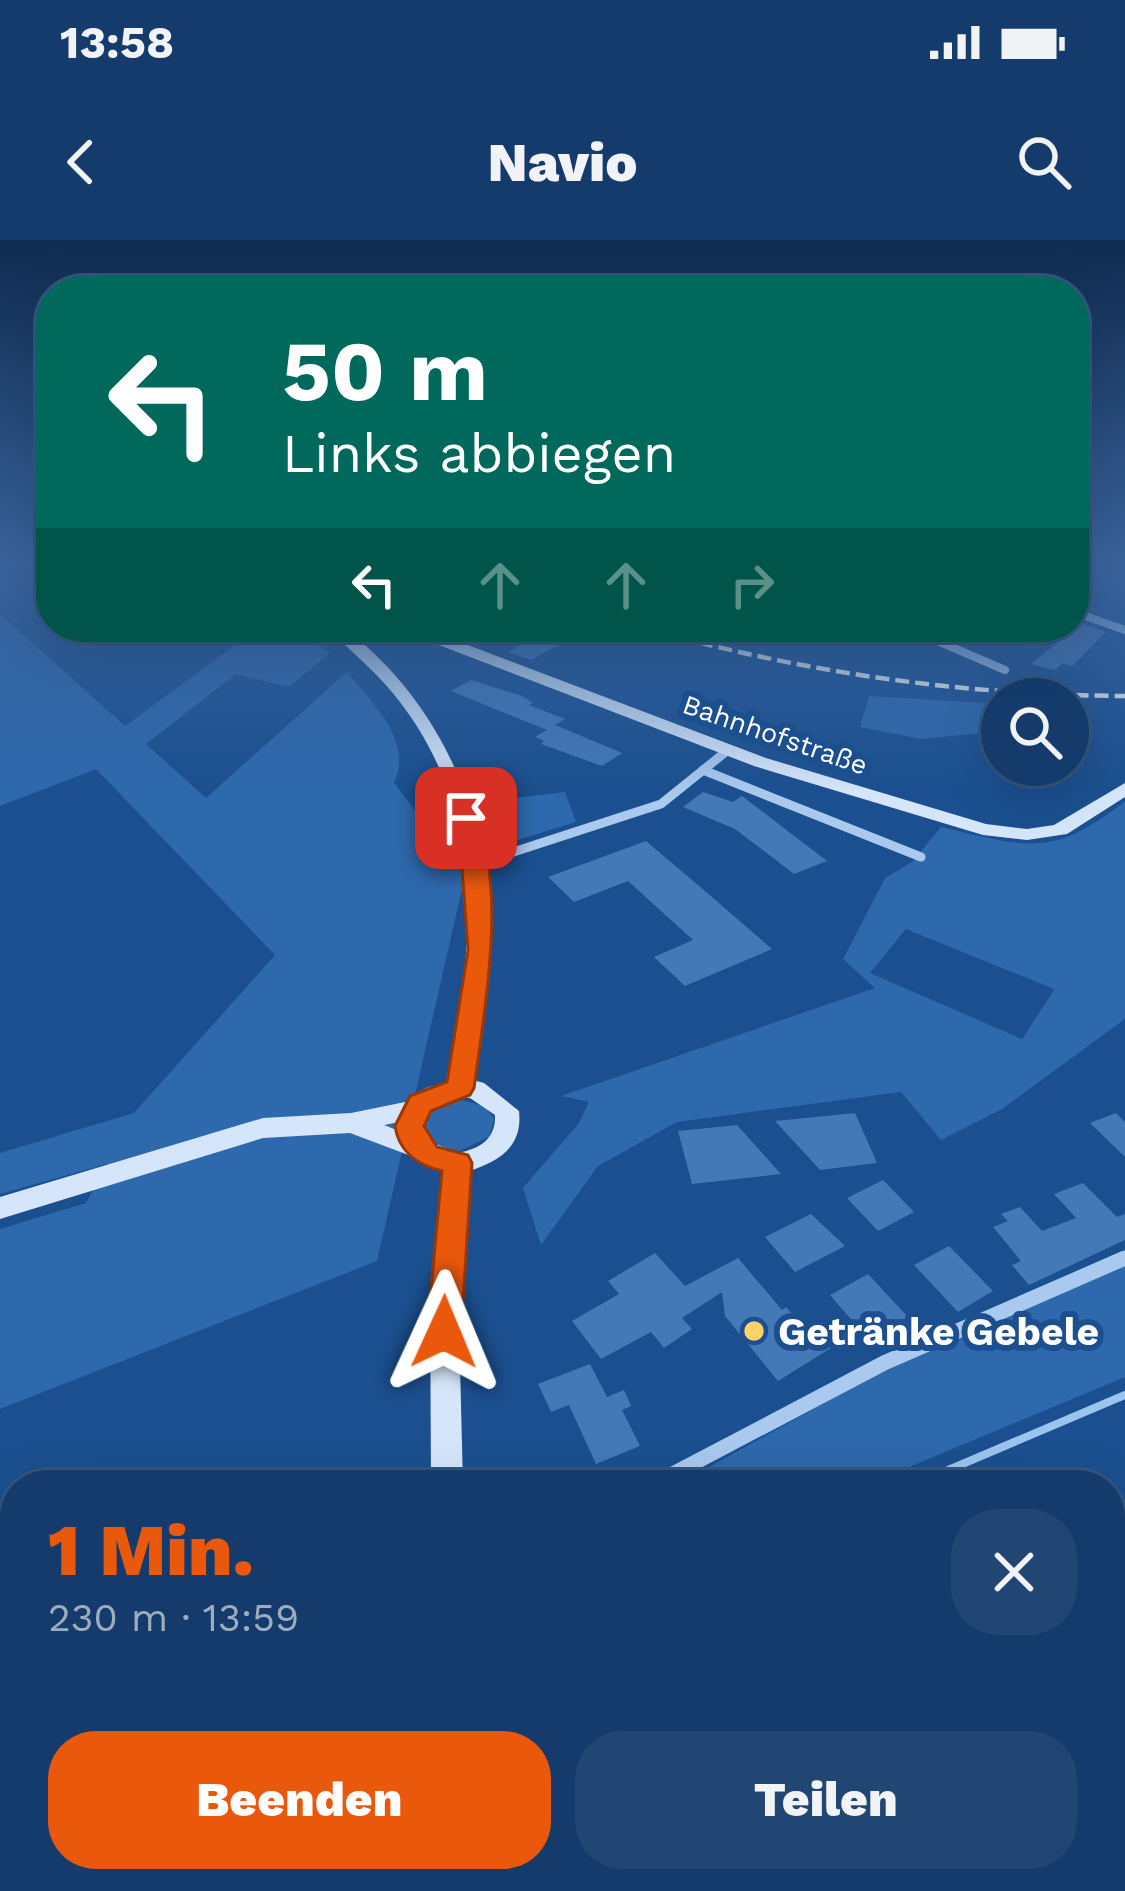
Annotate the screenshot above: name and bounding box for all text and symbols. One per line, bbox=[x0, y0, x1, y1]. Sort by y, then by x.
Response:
text: 13:58 bbox=[60, 16, 174, 69]
icon: back bbox=[48, 129, 114, 195]
icon: search bbox=[1011, 129, 1077, 195]
text: Navio bbox=[488, 131, 637, 194]
text: 50 m bbox=[282, 322, 488, 420]
icon: left bbox=[84, 324, 240, 480]
text: Links abbiegen bbox=[282, 422, 676, 485]
icon: left bbox=[341, 552, 407, 618]
icon: ahead bbox=[467, 552, 533, 618]
icon: ahead bbox=[593, 552, 659, 618]
icon: right bbox=[719, 552, 785, 618]
map controls bbox=[981, 678, 1089, 786]
button: search bbox=[981, 678, 1089, 786]
street label: Bahnhofstraße bbox=[678, 688, 872, 782]
pin bbox=[415, 767, 517, 869]
icon: arrive bbox=[433, 785, 499, 851]
position arrow bbox=[381, 1269, 507, 1395]
place label: Getränke Gebele bbox=[778, 1309, 1099, 1354]
marker: Getränke Gebele bbox=[741, 1318, 767, 1344]
text: 1 Min. bbox=[48, 1508, 254, 1592]
button: close bbox=[951, 1509, 1077, 1635]
text: 230 m · 13:59 bbox=[48, 1595, 299, 1640]
button: Beenden bbox=[48, 1731, 551, 1869]
button: Teilen bbox=[575, 1731, 1077, 1869]

